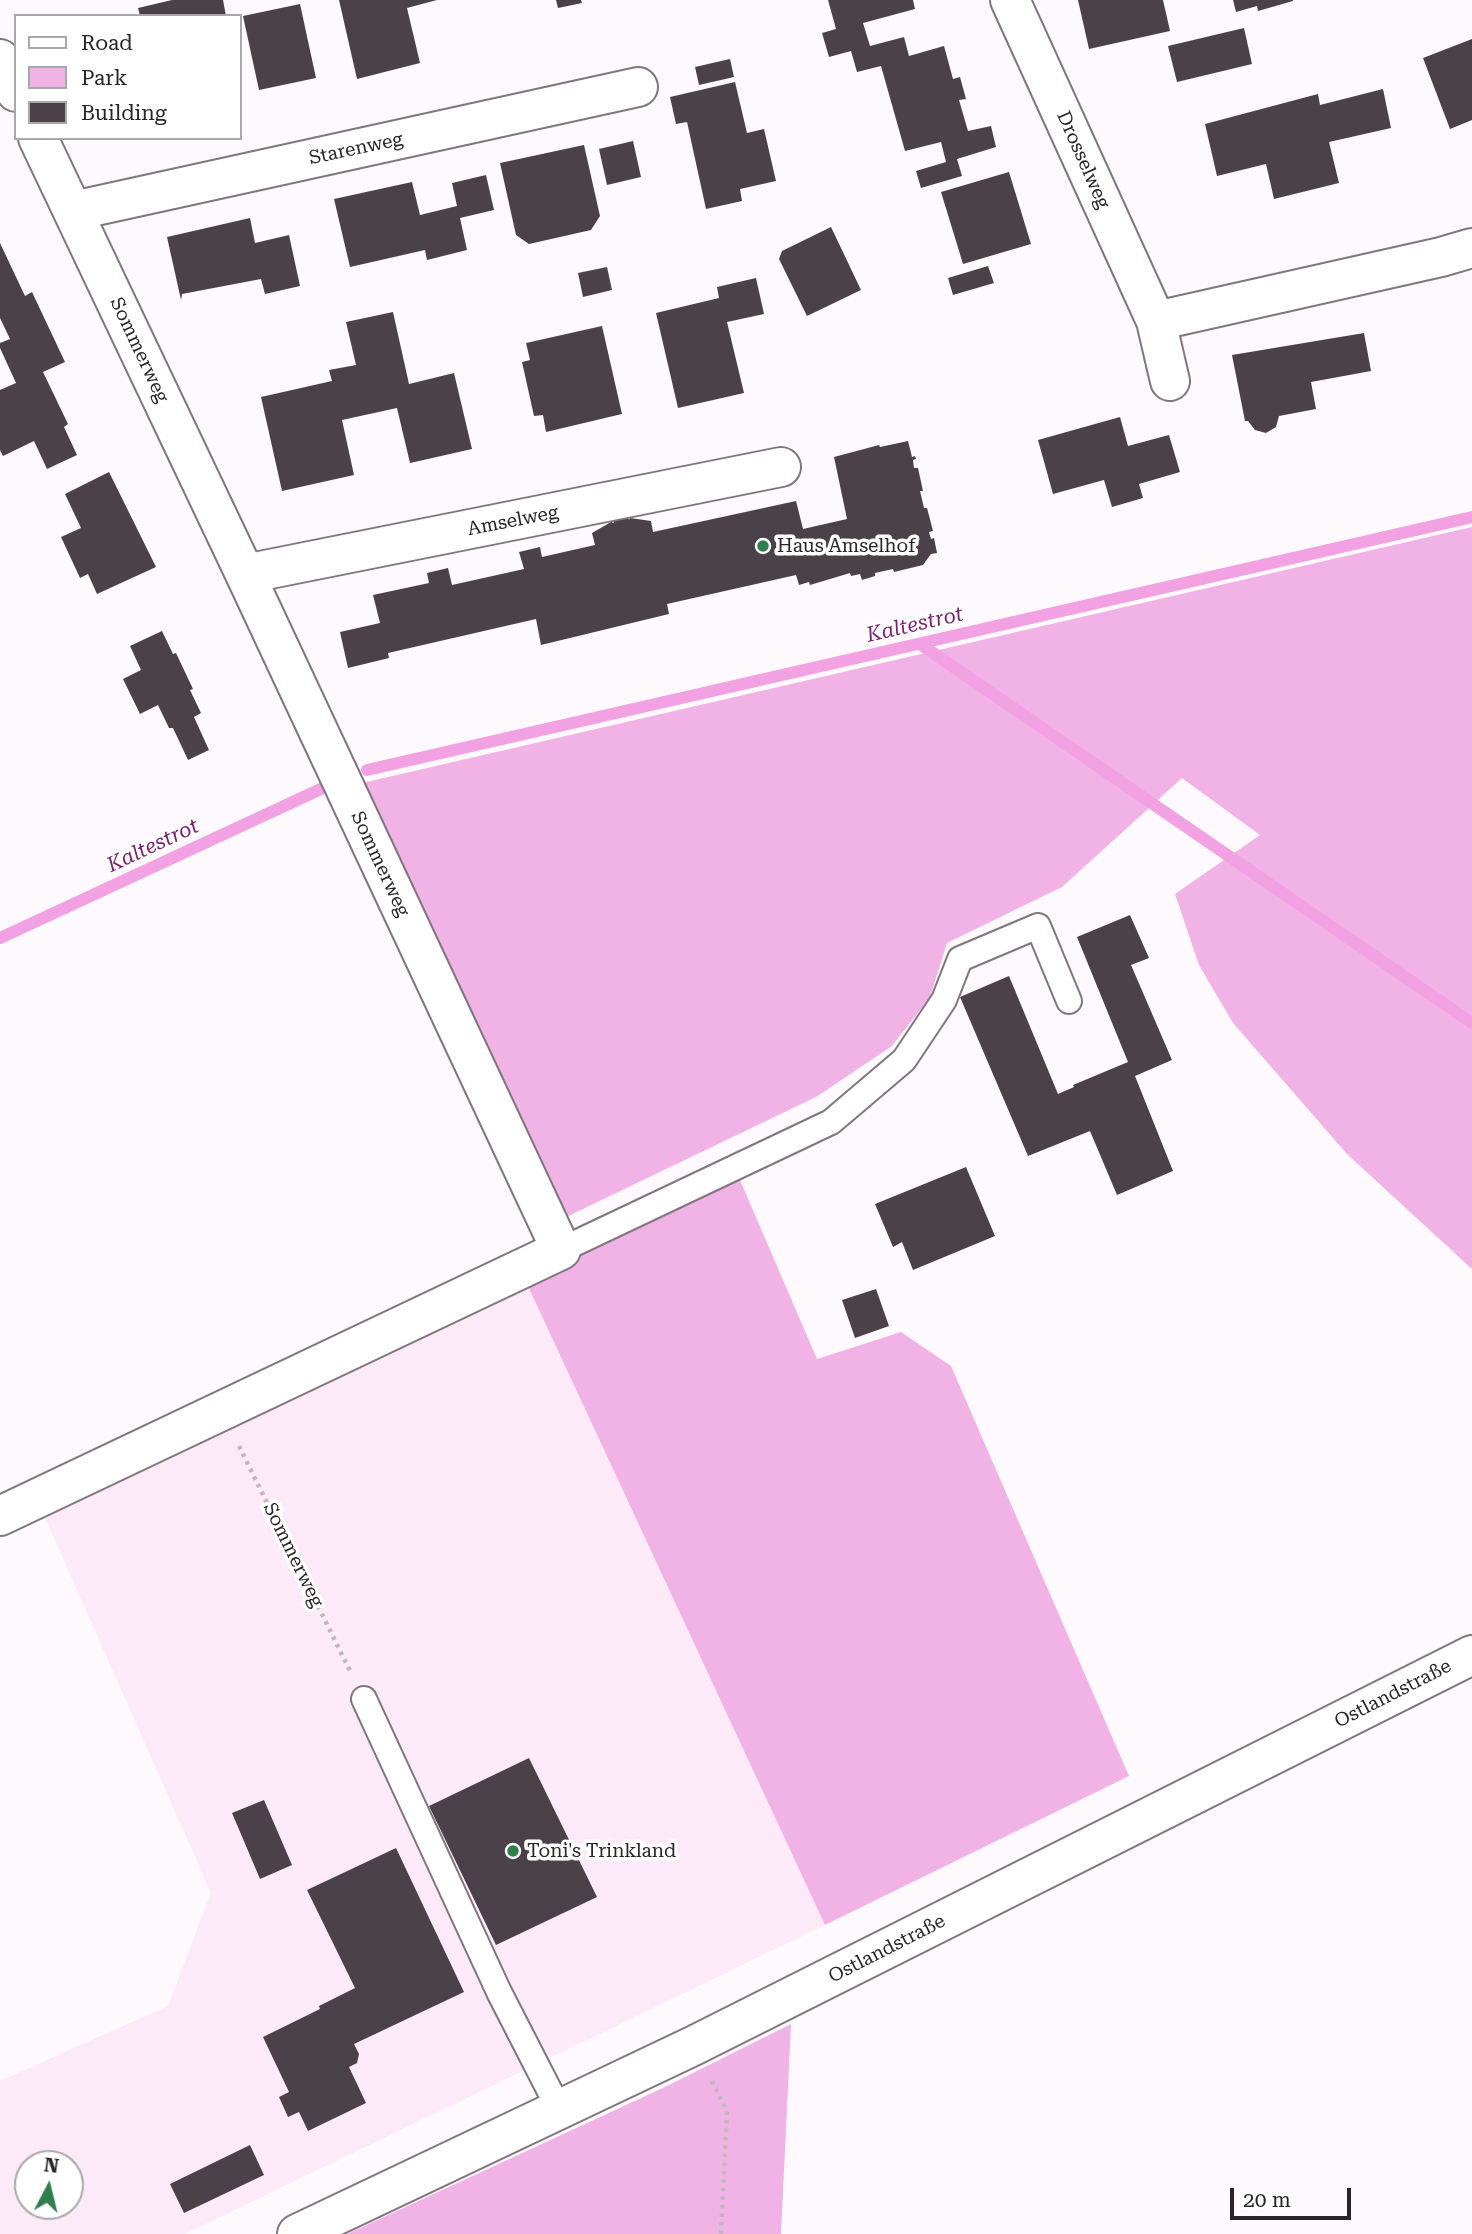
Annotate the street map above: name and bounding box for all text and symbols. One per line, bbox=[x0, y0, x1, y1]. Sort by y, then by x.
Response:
legend bbox=[14, 14, 242, 140]
text: Road bbox=[81, 31, 133, 55]
text: Park bbox=[81, 66, 127, 90]
text: Building bbox=[81, 101, 167, 125]
street label: Drosselweg bbox=[1051, 108, 1115, 212]
street label: Starenweg bbox=[307, 128, 405, 170]
street label: Sommerweg bbox=[105, 294, 173, 406]
street label: Amselweg bbox=[466, 501, 560, 541]
place label: Haus Amselhof bbox=[777, 535, 915, 557]
marker: Haus Amselhof bbox=[755, 538, 771, 554]
water label: Kaltestrot bbox=[864, 602, 966, 648]
street label: Sommerweg bbox=[346, 808, 414, 920]
water label: Kaltestrot bbox=[103, 814, 203, 878]
street label: Sommerweg bbox=[258, 1499, 328, 1611]
street label: Ostlandstraße bbox=[1331, 1655, 1455, 1733]
place label: Toni's Trinkland bbox=[527, 1840, 676, 1862]
marker: Toni's Trinkland bbox=[505, 1843, 521, 1859]
street label: Ostlandstraße bbox=[825, 1910, 949, 1988]
north arrow bbox=[14, 2150, 84, 2220]
text: N bbox=[43, 2153, 60, 2178]
scale bar bbox=[1234, 2174, 1355, 2218]
text: 20 m bbox=[1243, 2188, 1291, 2212]

